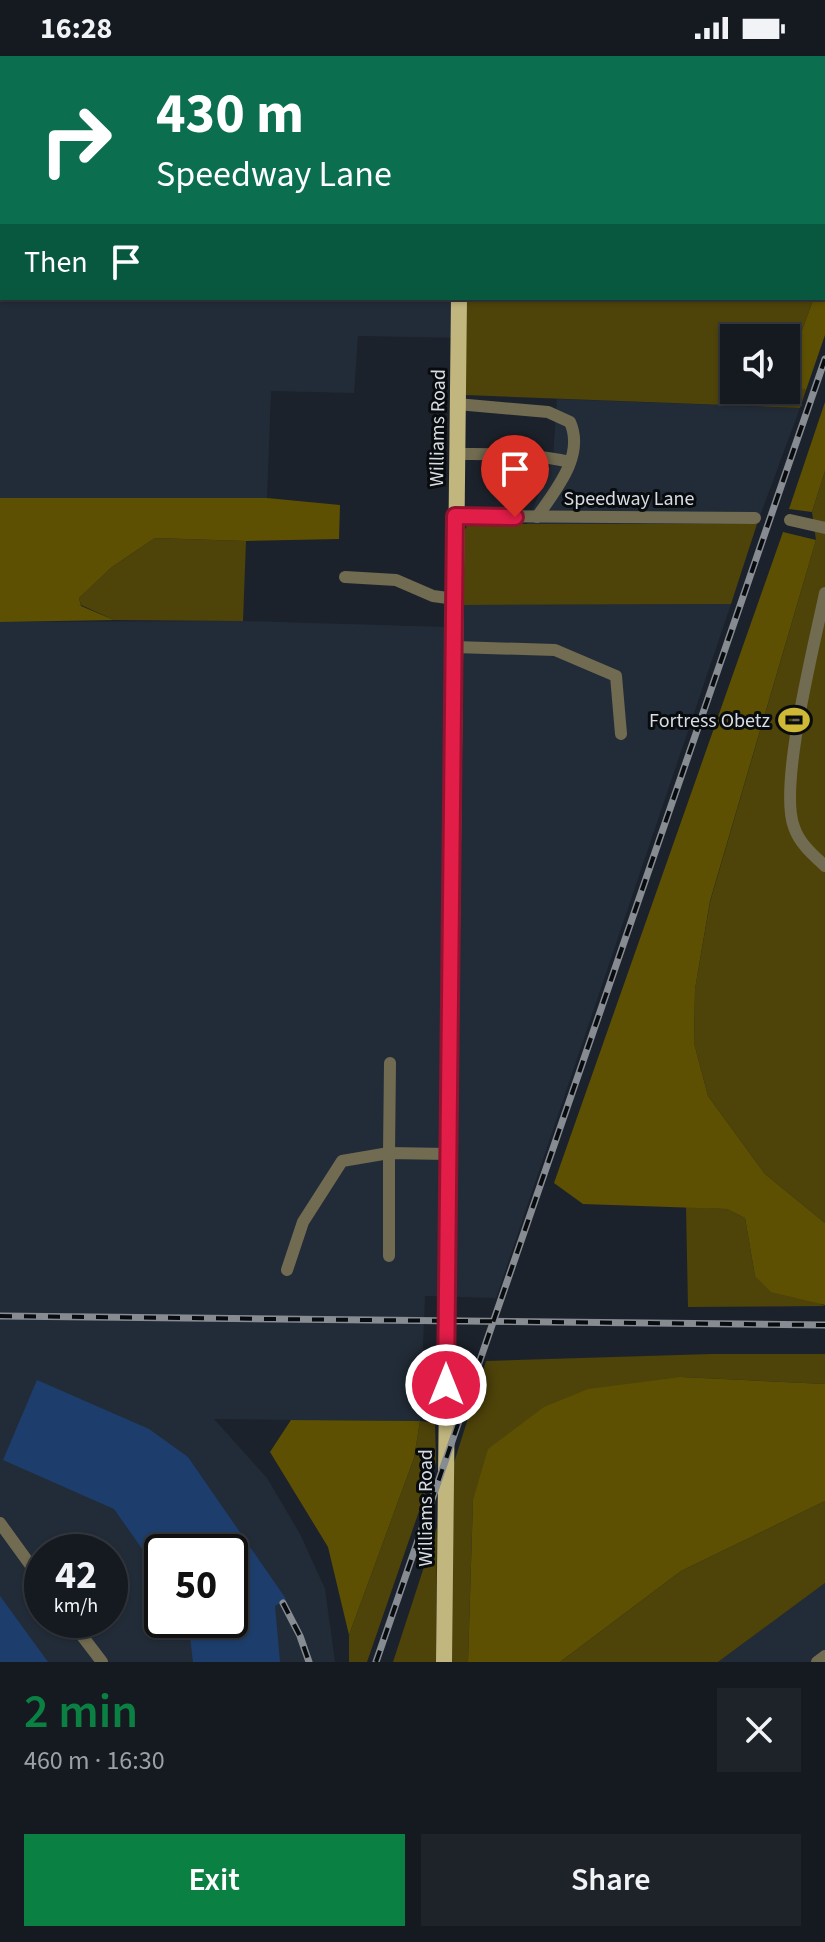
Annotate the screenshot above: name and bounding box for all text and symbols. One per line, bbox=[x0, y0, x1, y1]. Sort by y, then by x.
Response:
text: 16:28 bbox=[40, 7, 112, 50]
text: 430 m bbox=[156, 75, 304, 154]
icon: right bbox=[24, 88, 128, 192]
text: Speedway Lane bbox=[156, 149, 392, 200]
icon: arrive bbox=[104, 240, 148, 284]
text: Then bbox=[24, 241, 88, 284]
map controls bbox=[720, 324, 800, 404]
button: sound bbox=[720, 324, 800, 404]
street label: Williams Road bbox=[423, 369, 453, 487]
pin bbox=[481, 435, 549, 517]
icon: arrive bbox=[493, 447, 537, 491]
street label: Speedway Lane bbox=[564, 485, 695, 513]
sports icon: Fortress Obetz bbox=[777, 703, 811, 737]
place label: Fortress Obetz bbox=[649, 707, 770, 735]
position arrow bbox=[404, 1343, 488, 1427]
street label: Williams Road bbox=[412, 1449, 440, 1567]
speed limit sign: 50 bbox=[144, 1534, 248, 1638]
text: 42 bbox=[55, 1547, 97, 1604]
text: km/h bbox=[54, 1592, 98, 1620]
text: 2 min bbox=[24, 1678, 138, 1746]
button: close bbox=[717, 1688, 801, 1772]
text: 460 m · 16:30 bbox=[24, 1742, 165, 1779]
button: Exit bbox=[24, 1834, 405, 1926]
button: Share bbox=[421, 1834, 801, 1926]

